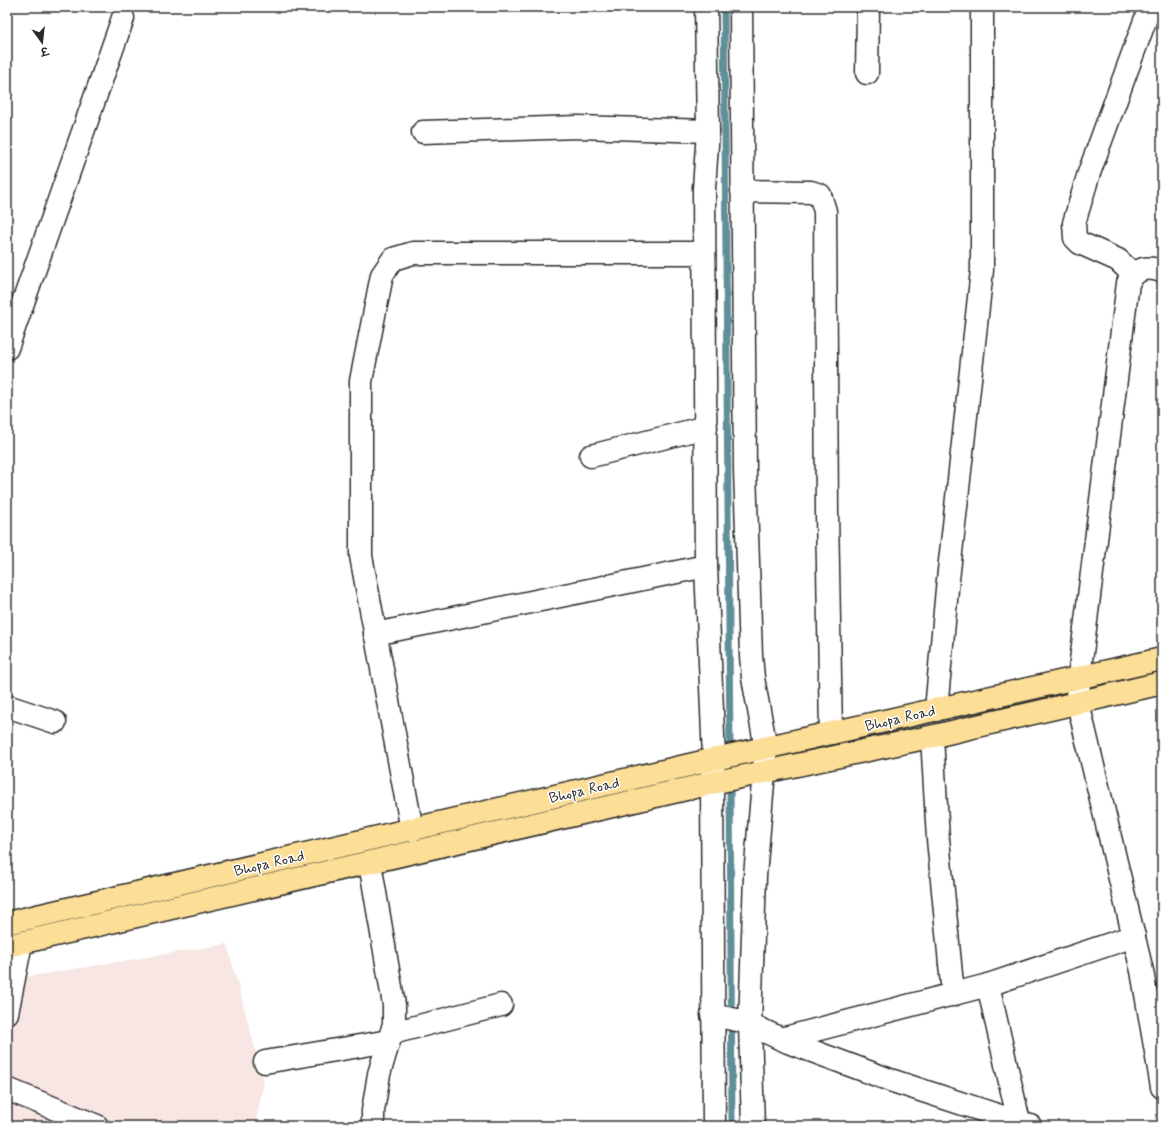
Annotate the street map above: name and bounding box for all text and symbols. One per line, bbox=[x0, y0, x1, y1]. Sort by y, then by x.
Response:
north arrow bbox=[22, 22, 62, 62]
text: उ bbox=[37, 43, 51, 59]
street label: Bhopa Road bbox=[863, 701, 937, 737]
street label: Bhopa Road bbox=[547, 773, 621, 809]
street label: Bhopa Road bbox=[232, 846, 306, 882]

